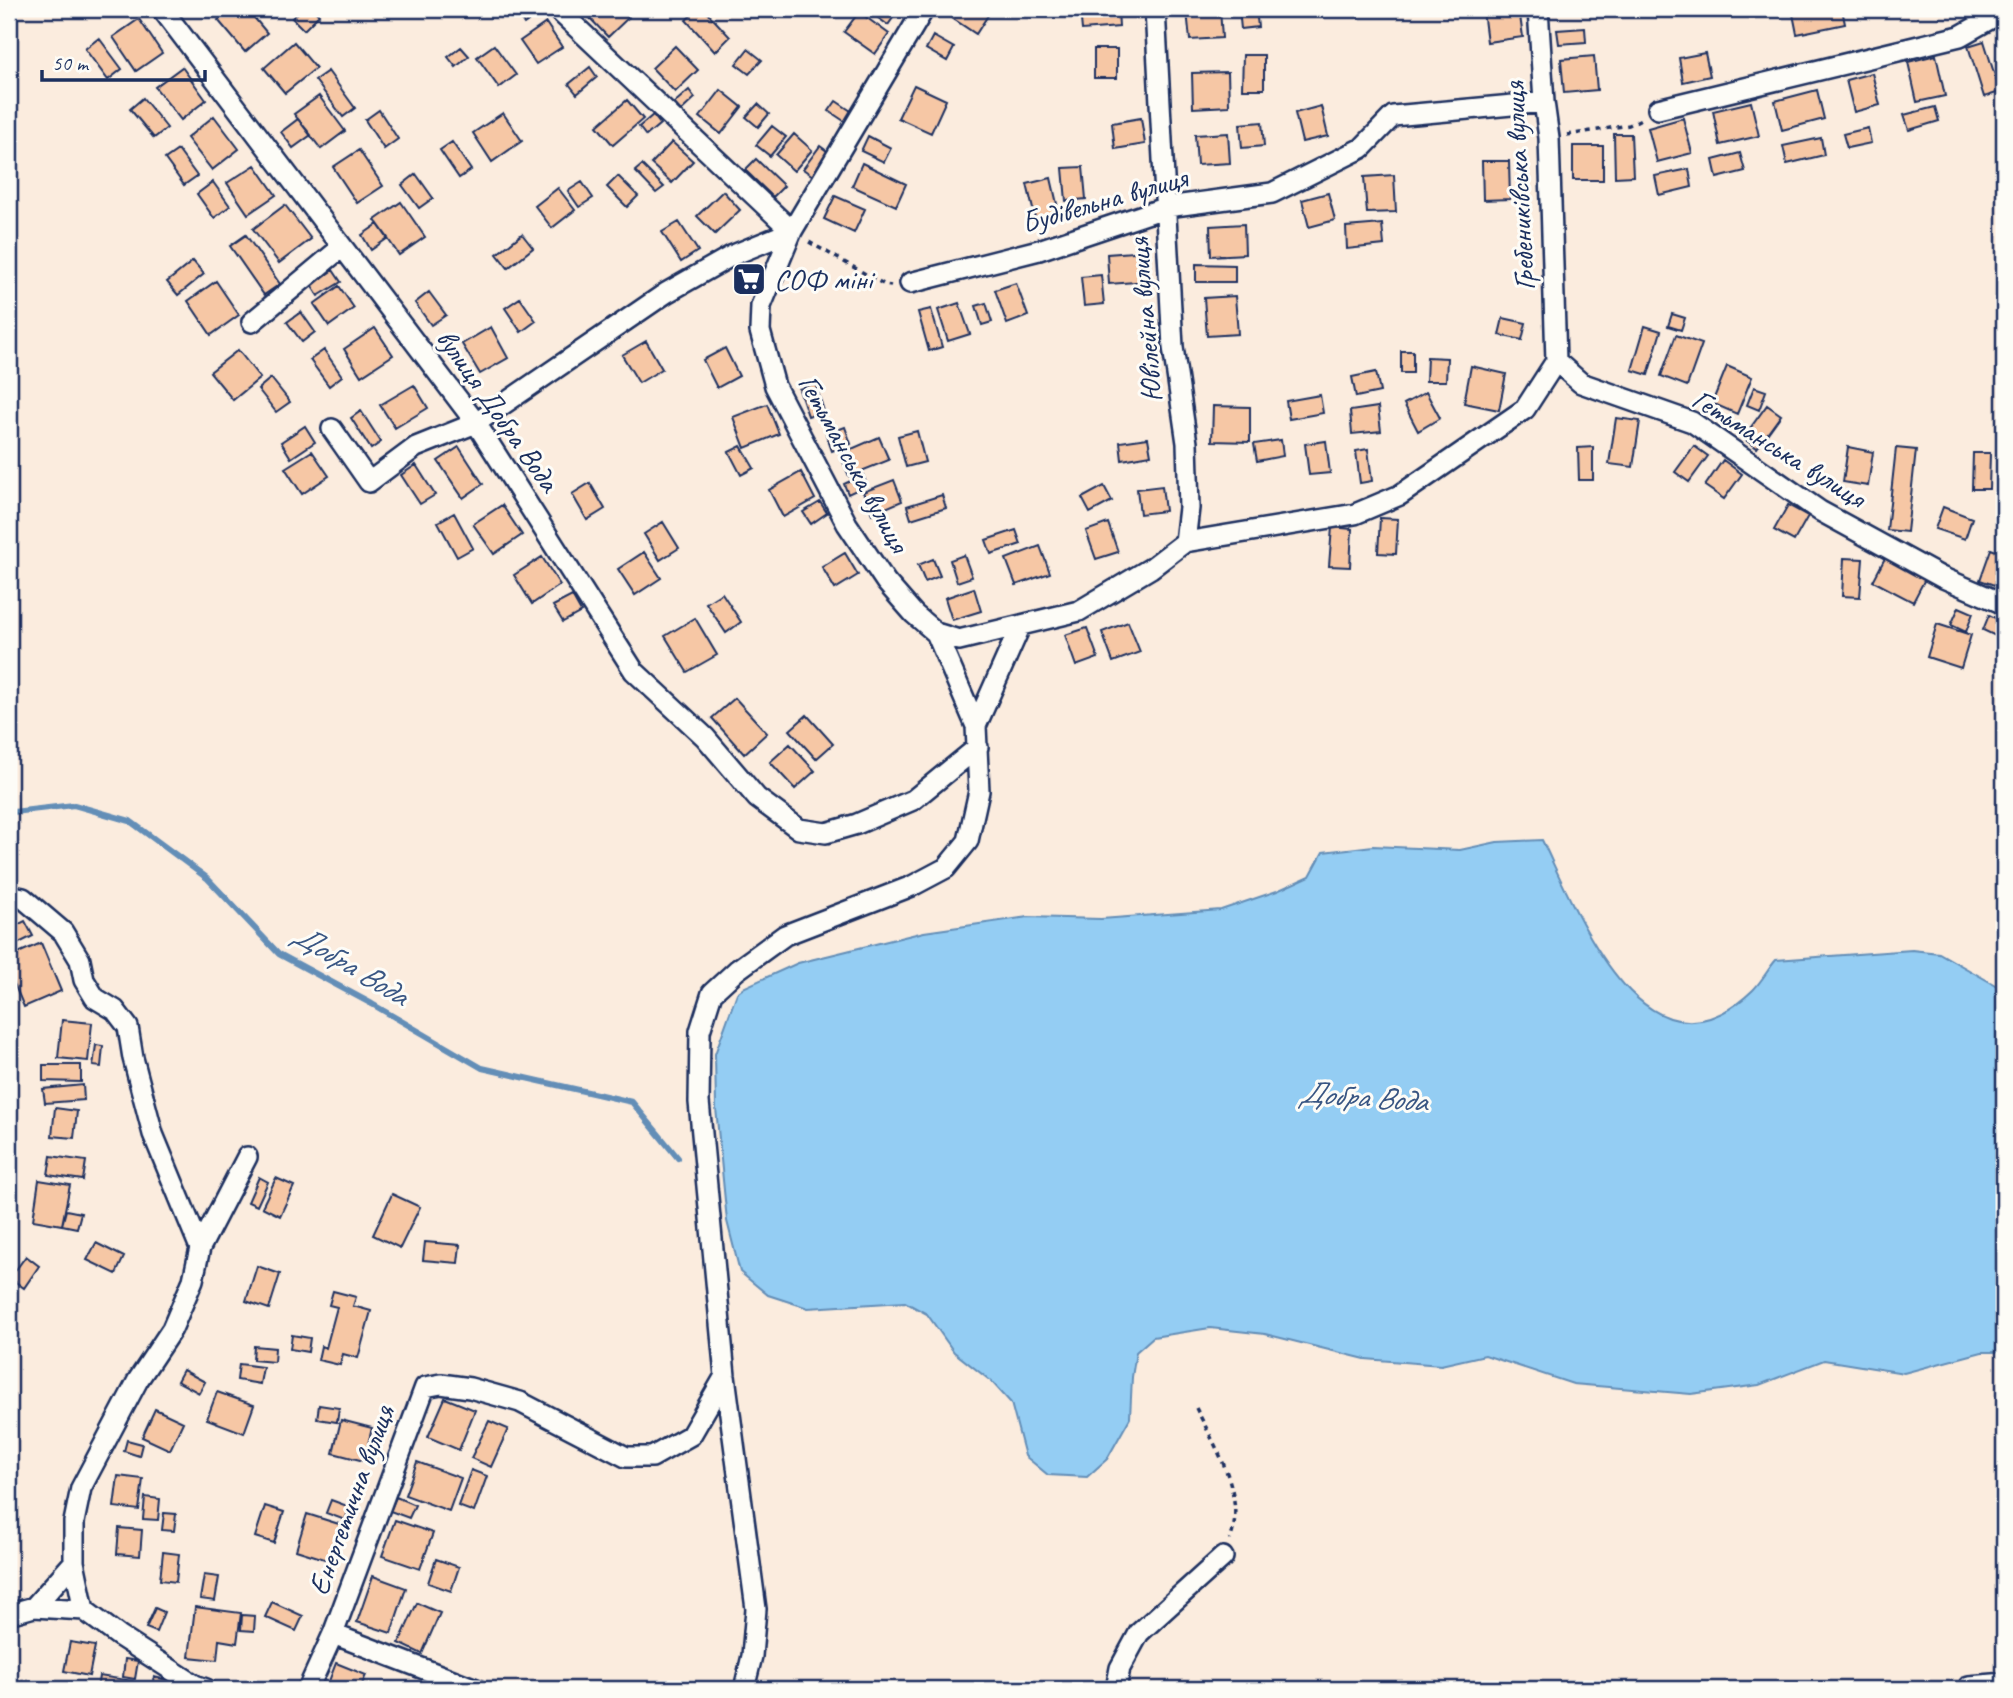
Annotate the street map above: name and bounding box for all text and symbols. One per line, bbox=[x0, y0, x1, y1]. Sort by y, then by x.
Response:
scale bar bbox=[42, 38, 205, 82]
text: 50 m bbox=[52, 50, 90, 76]
street label: Гребениківська вулиця bbox=[1494, 79, 1543, 291]
street label: Будівельна вулиця bbox=[1017, 158, 1194, 242]
street label: Ювілейна вулиця bbox=[1119, 235, 1171, 404]
supermarket icon: СОФ міні bbox=[730, 260, 768, 298]
place label: СОФ міні bbox=[774, 260, 876, 298]
street label: вулиця Добра Вода bbox=[428, 321, 569, 501]
street label: Гетьманська вулиця bbox=[790, 367, 920, 561]
street label: Гетьманська вулиця bbox=[1685, 380, 1875, 518]
water label: Добра Вода bbox=[285, 913, 419, 1016]
water label: Добра Вода bbox=[1297, 1072, 1431, 1122]
street label: Енергетична вулиця bbox=[299, 1399, 403, 1600]

